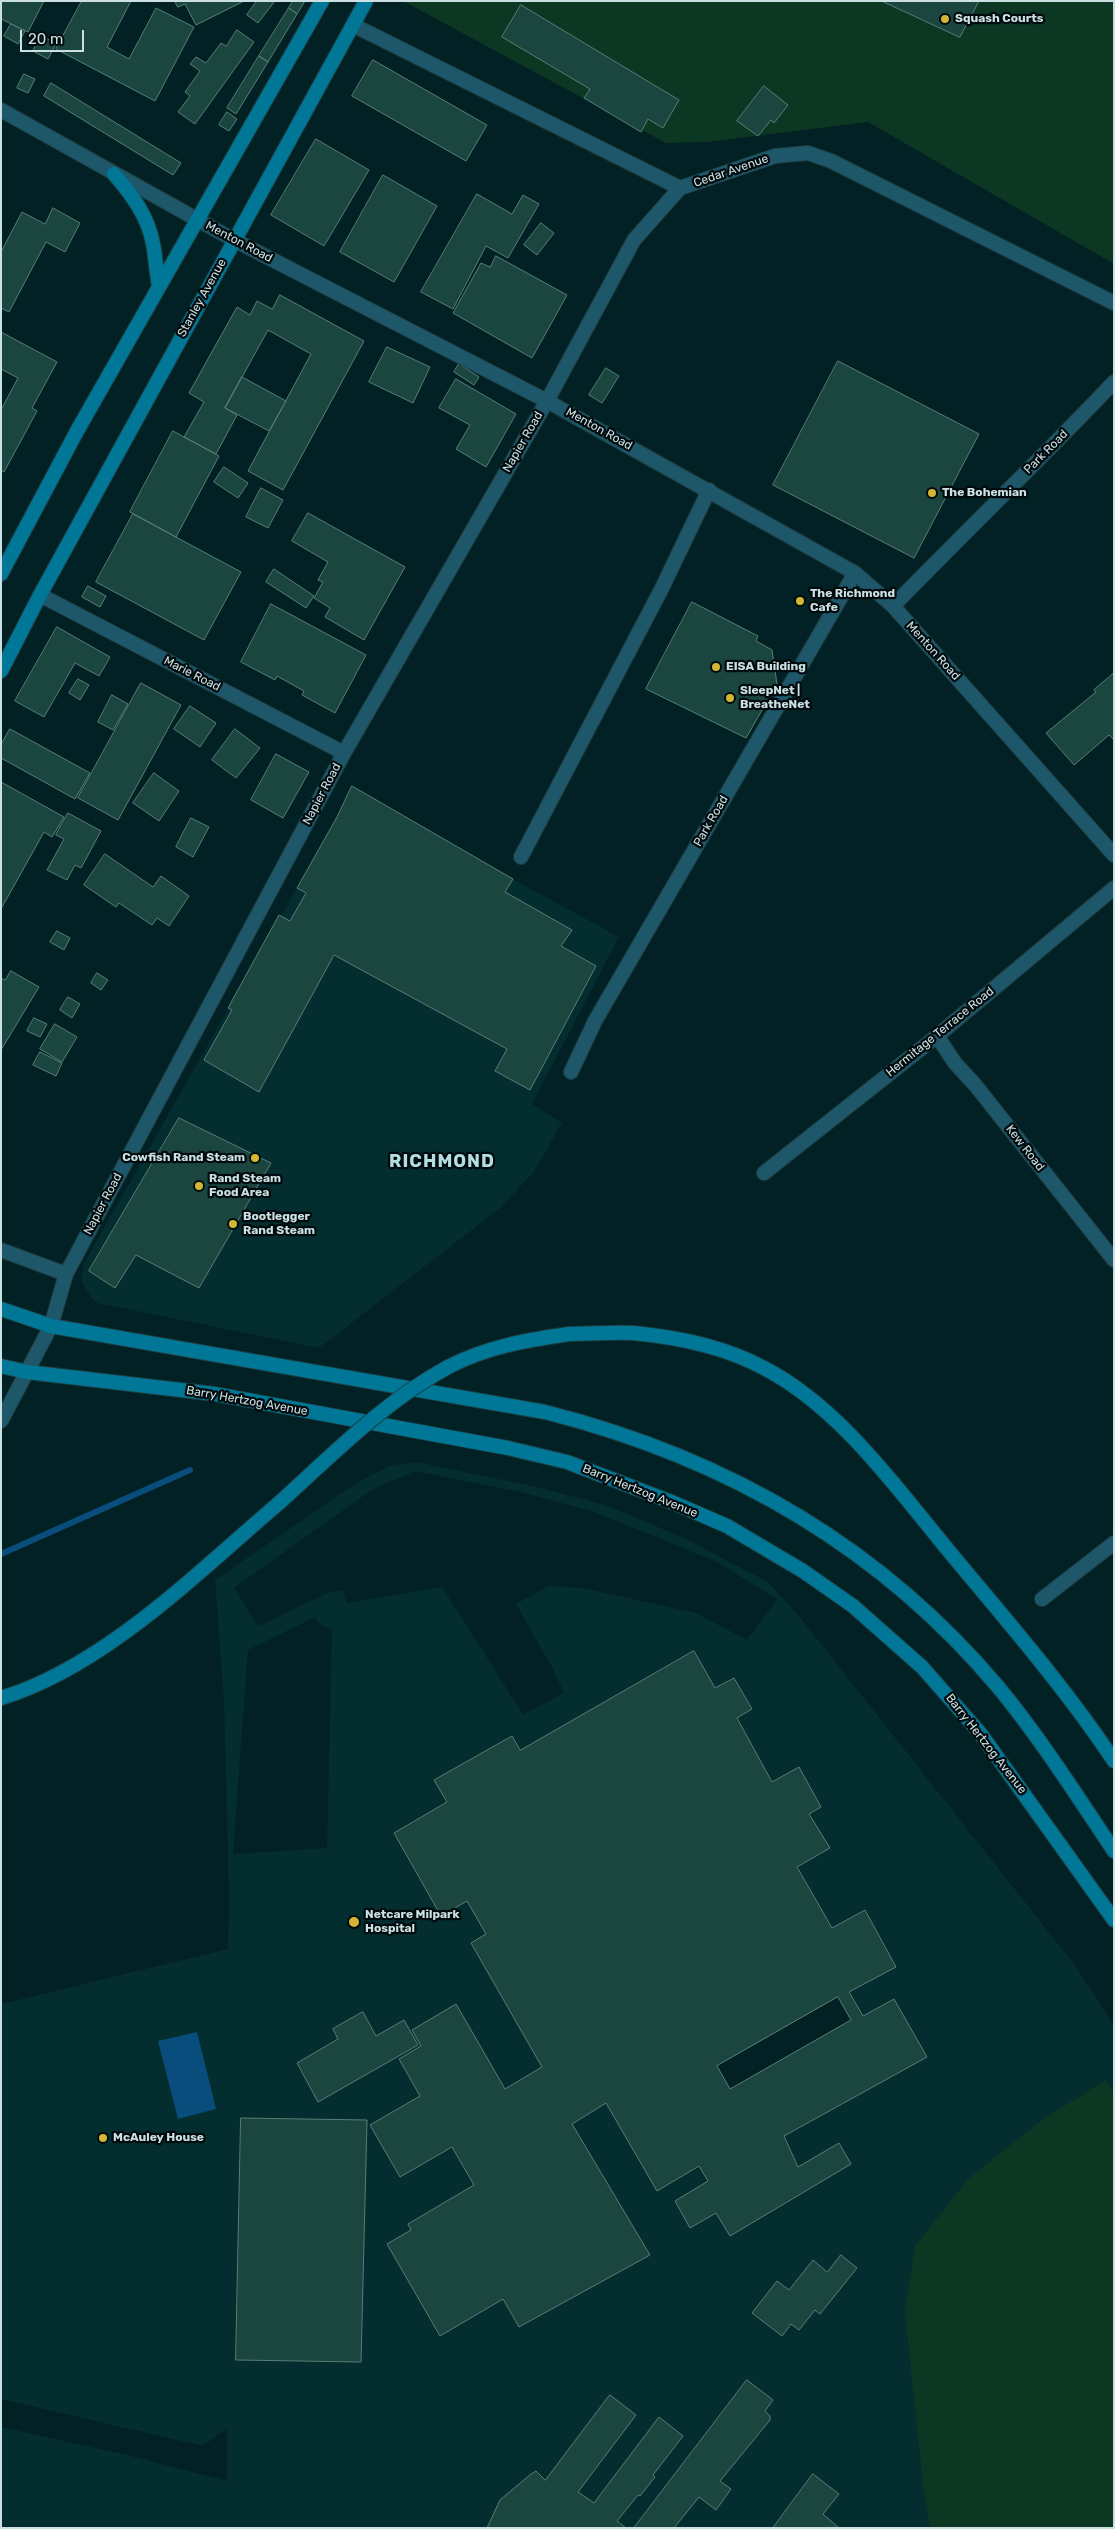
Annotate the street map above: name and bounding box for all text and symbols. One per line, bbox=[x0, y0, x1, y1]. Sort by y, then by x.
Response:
place label: Squash Courts bbox=[955, 12, 1043, 26]
marker: Squash Courts bbox=[939, 13, 951, 25]
scale bar bbox=[22, 20, 86, 52]
text: 20 m bbox=[28, 30, 63, 48]
street label: Cedar Avenue bbox=[692, 151, 770, 191]
street label: Menton Road bbox=[203, 218, 275, 266]
street label: Stanley Avenue bbox=[175, 256, 229, 340]
street label: Menton Road bbox=[563, 405, 635, 453]
street label: Napier Road bbox=[500, 409, 546, 475]
street label: Park Road bbox=[1021, 427, 1071, 477]
place label: The Bohemian bbox=[942, 486, 1027, 500]
marker: The Bohemian bbox=[926, 487, 938, 499]
place label: The Richmond Cafe bbox=[810, 587, 895, 615]
marker: The Richmond Cafe bbox=[794, 595, 806, 607]
street label: Menton Road bbox=[903, 619, 963, 683]
street label: Marie Road bbox=[161, 654, 223, 694]
place label: EISA Building bbox=[726, 660, 806, 674]
marker: EISA Building bbox=[710, 661, 722, 673]
place label: SleepNet | BreatheNet bbox=[740, 684, 810, 712]
marker: SleepNet | BreatheNet bbox=[724, 692, 736, 704]
street label: Napier Road bbox=[300, 761, 344, 827]
street label: Park Road bbox=[691, 793, 731, 849]
street label: Hermitage Terrace Road bbox=[883, 984, 997, 1080]
street label: Kew Road bbox=[1003, 1122, 1047, 1174]
place label: Cowfish Rand Steam bbox=[122, 1151, 245, 1165]
district label: RICHMOND bbox=[388, 1151, 496, 1173]
marker: Cowfish Rand Steam bbox=[249, 1152, 261, 1164]
street label: Napier Road bbox=[81, 1171, 125, 1237]
place label: Rand Steam Food Area bbox=[209, 1172, 281, 1200]
marker: Rand Steam Food Area bbox=[193, 1180, 205, 1192]
place label: Bootlegger Rand Steam bbox=[243, 1210, 315, 1238]
marker: Bootlegger Rand Steam bbox=[227, 1218, 239, 1230]
street label: Barry Hertzog Avenue bbox=[185, 1383, 309, 1419]
street label: Barry Hertzog Avenue bbox=[580, 1461, 700, 1521]
street label: Barry Hertzog Avenue bbox=[942, 1691, 1030, 1797]
place label: Netcare Milpark Hospital bbox=[365, 1908, 459, 1936]
marker: Netcare Milpark Hospital bbox=[347, 1915, 361, 1929]
place label: McAuley House bbox=[113, 2131, 204, 2145]
marker: McAuley House bbox=[97, 2132, 109, 2144]

